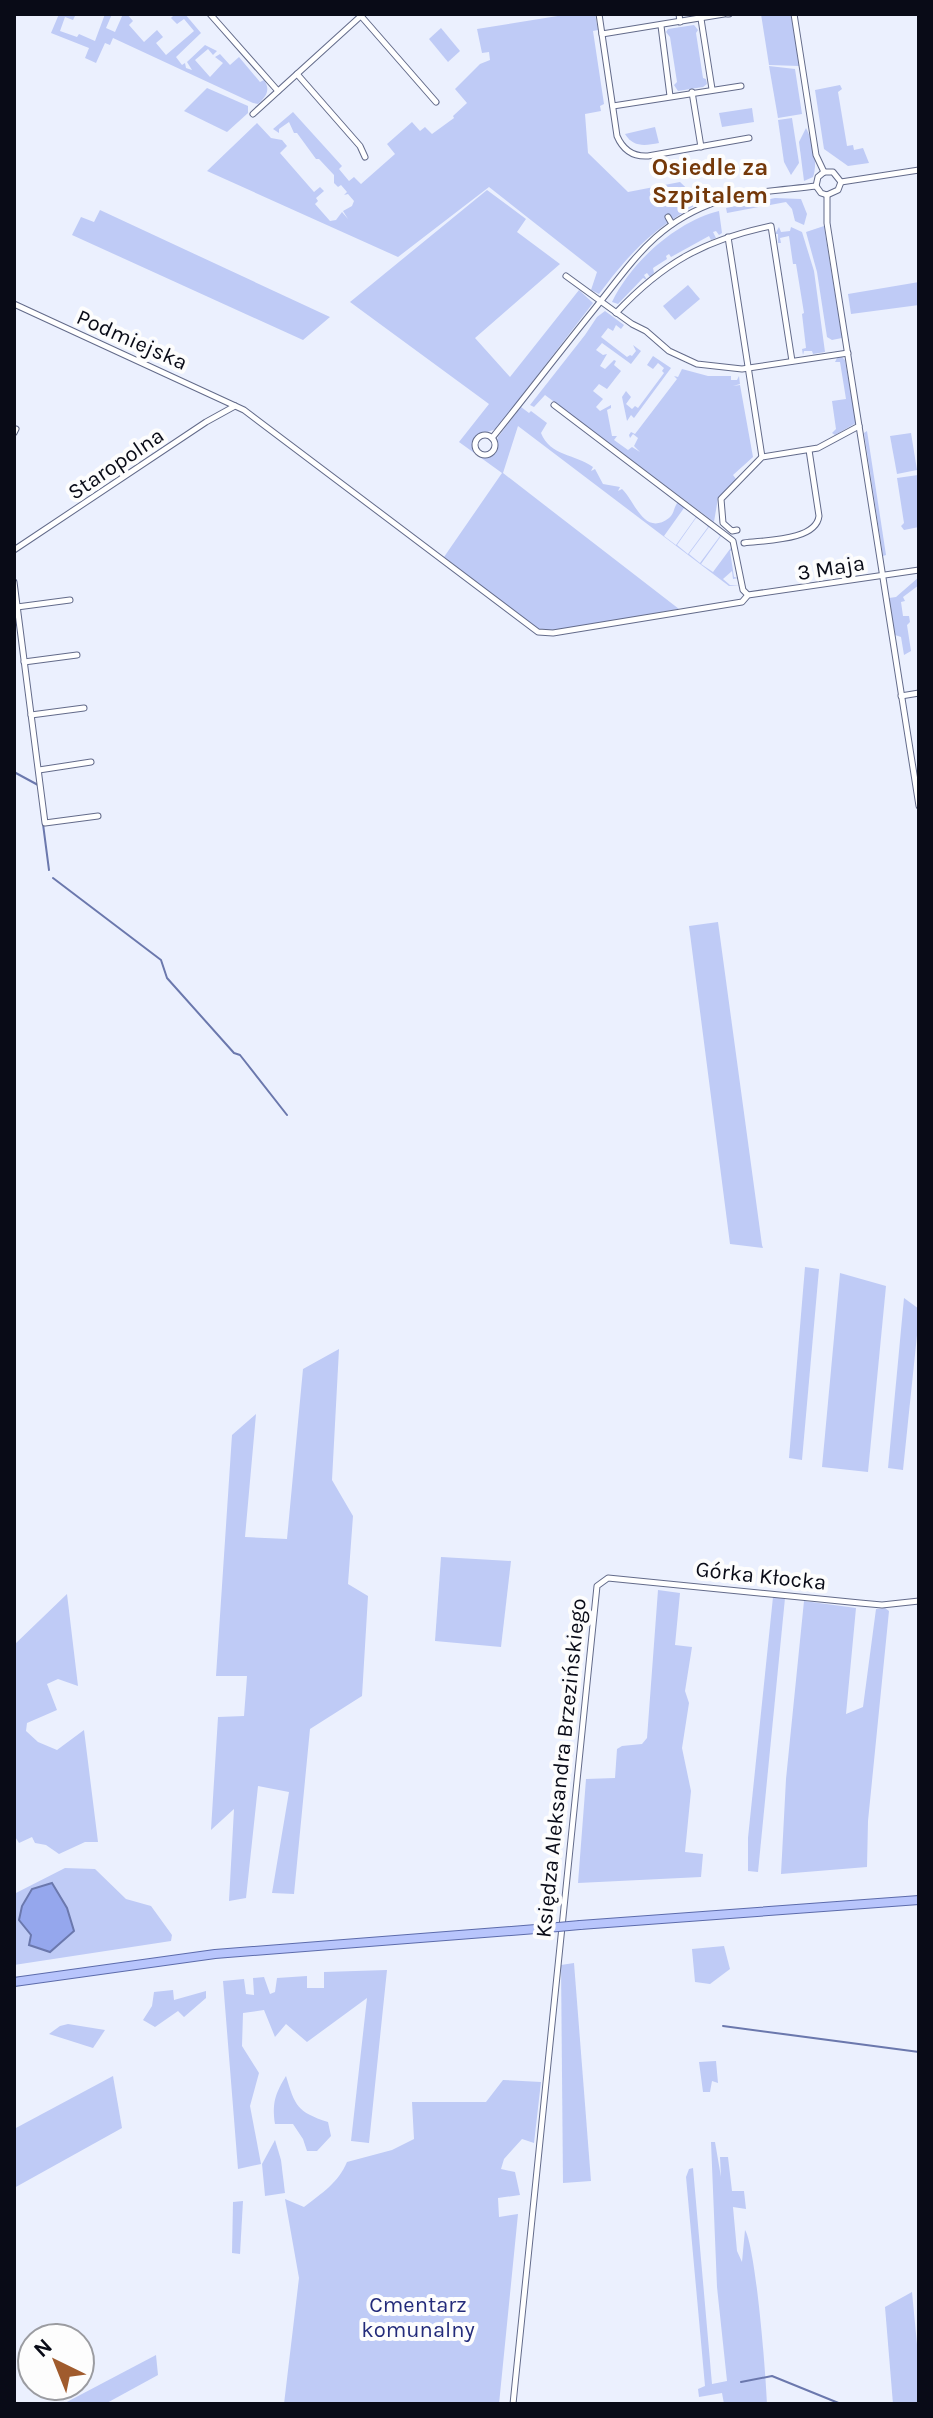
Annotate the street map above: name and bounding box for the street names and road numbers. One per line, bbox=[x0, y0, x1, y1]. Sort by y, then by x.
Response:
street label: Podmiejska bbox=[73, 304, 191, 376]
street label: Staropolna bbox=[63, 422, 169, 506]
street label: 3 Maja bbox=[795, 550, 867, 586]
street label: Górka Kłocka bbox=[694, 1556, 828, 1596]
street label: Księdza Aleksandra Brzezińskiego bbox=[530, 1597, 592, 1939]

